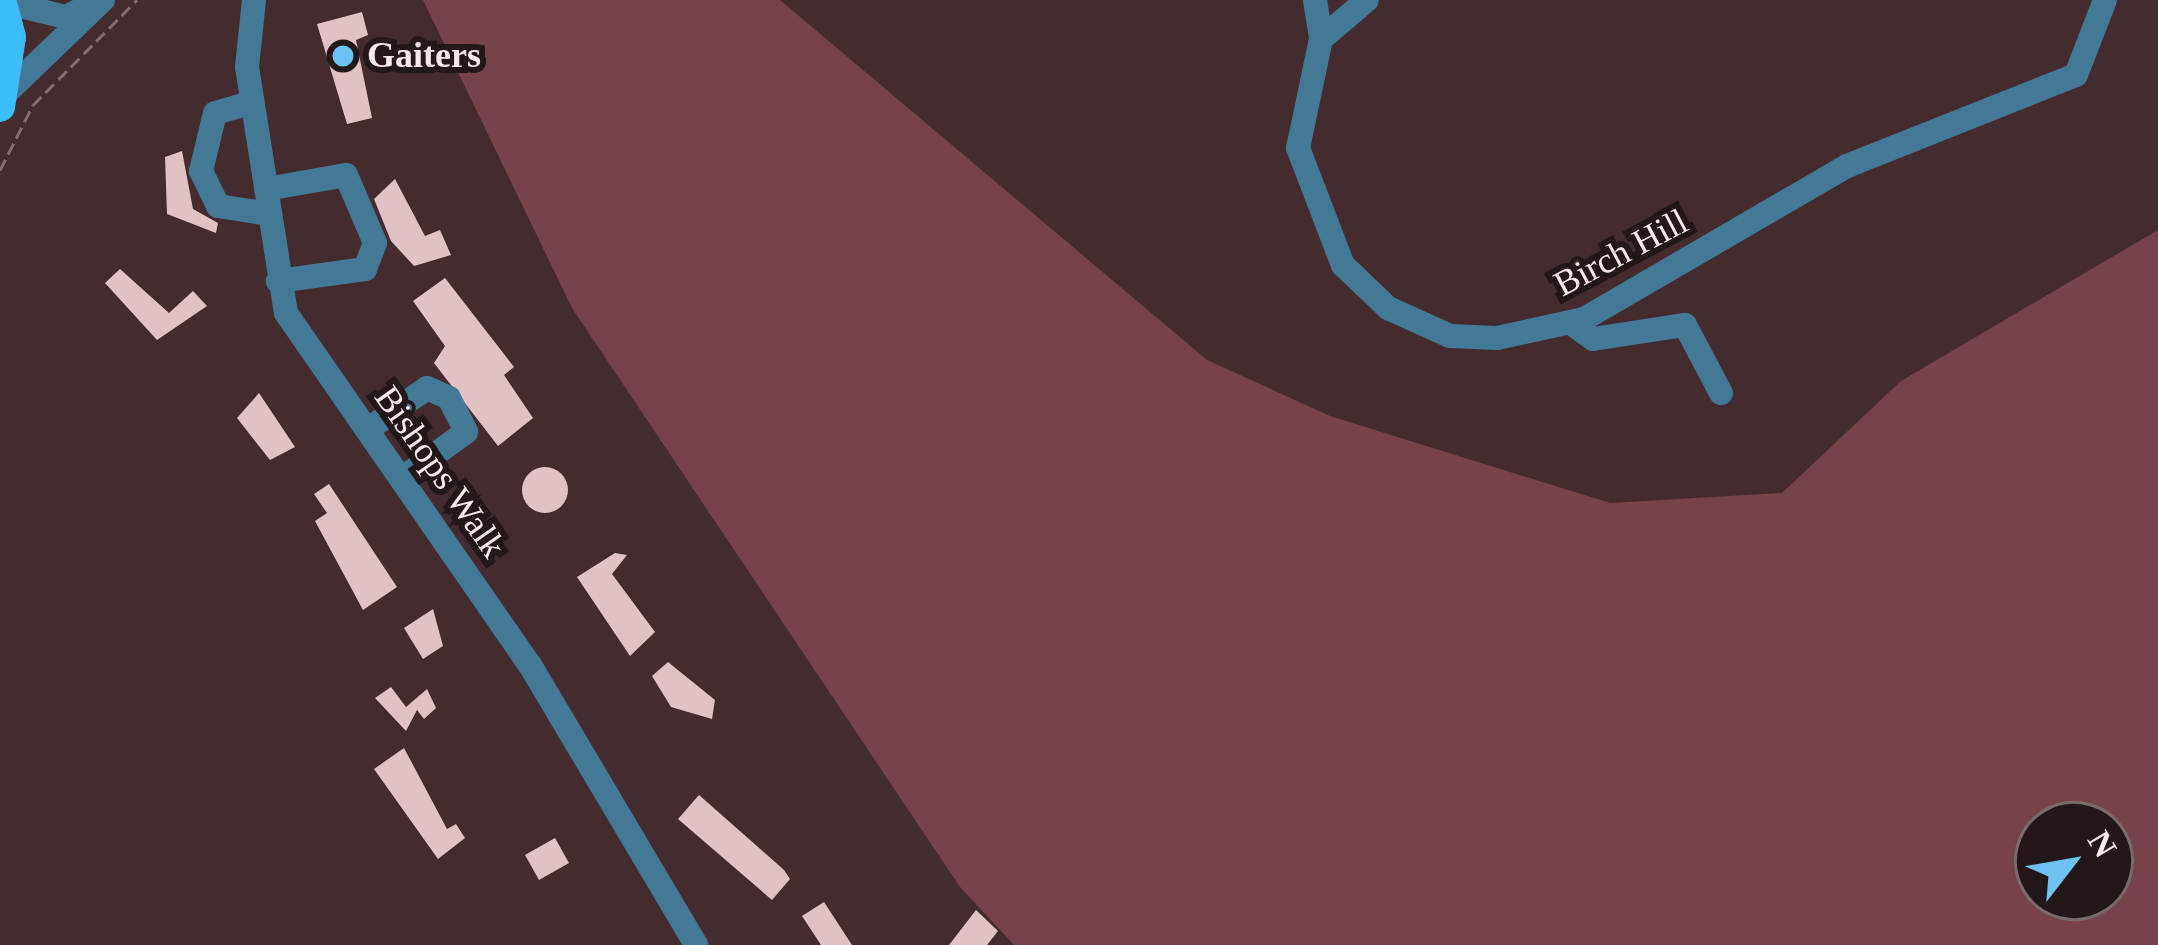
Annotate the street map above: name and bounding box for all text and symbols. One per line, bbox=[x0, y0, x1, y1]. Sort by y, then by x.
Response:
place label: Gaiters bbox=[367, 34, 481, 78]
marker: Gaiters bbox=[330, 43, 356, 69]
street label: Birch Hill bbox=[1547, 200, 1695, 306]
street label: Bishops Walk bbox=[365, 378, 515, 566]
north arrow bbox=[2014, 801, 2134, 921]
text: N bbox=[2081, 825, 2124, 863]

